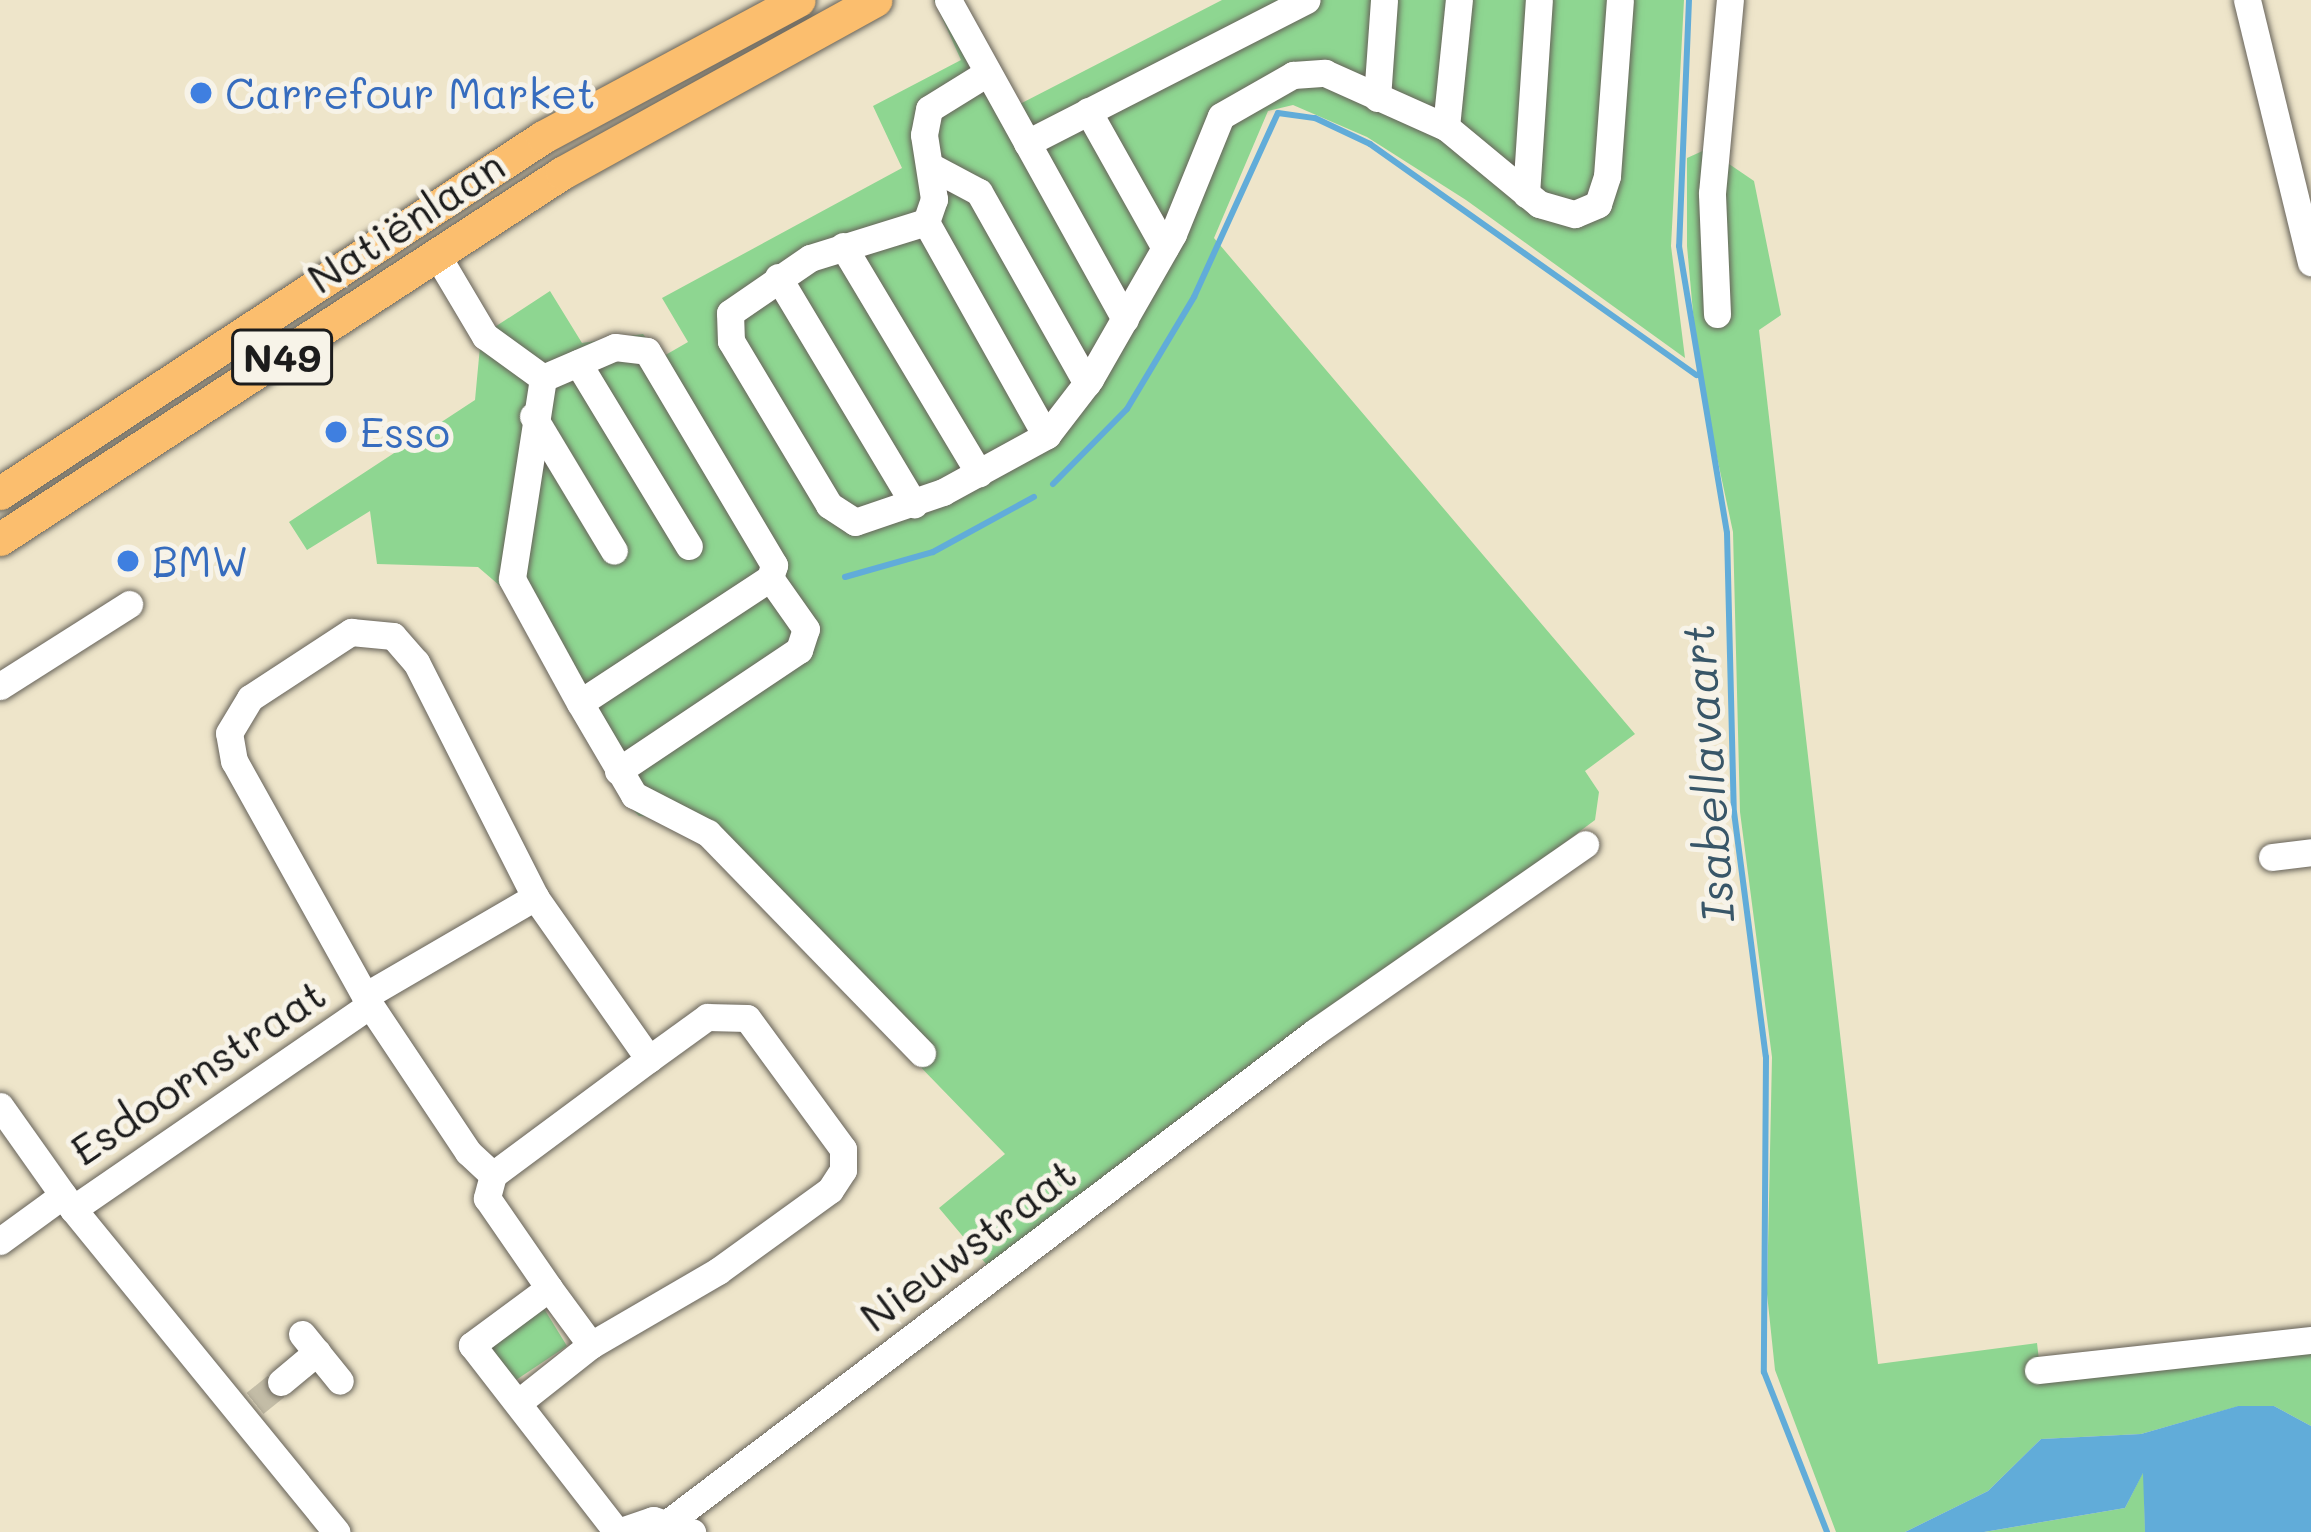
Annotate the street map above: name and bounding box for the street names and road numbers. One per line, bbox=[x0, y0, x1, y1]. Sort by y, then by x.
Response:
street label: Natiënlaan bbox=[298, 140, 514, 304]
road number: N49 bbox=[231, 324, 333, 390]
street label: Esdoornstraat bbox=[61, 968, 335, 1176]
street label: Nieuwstraat bbox=[851, 1148, 1085, 1342]

